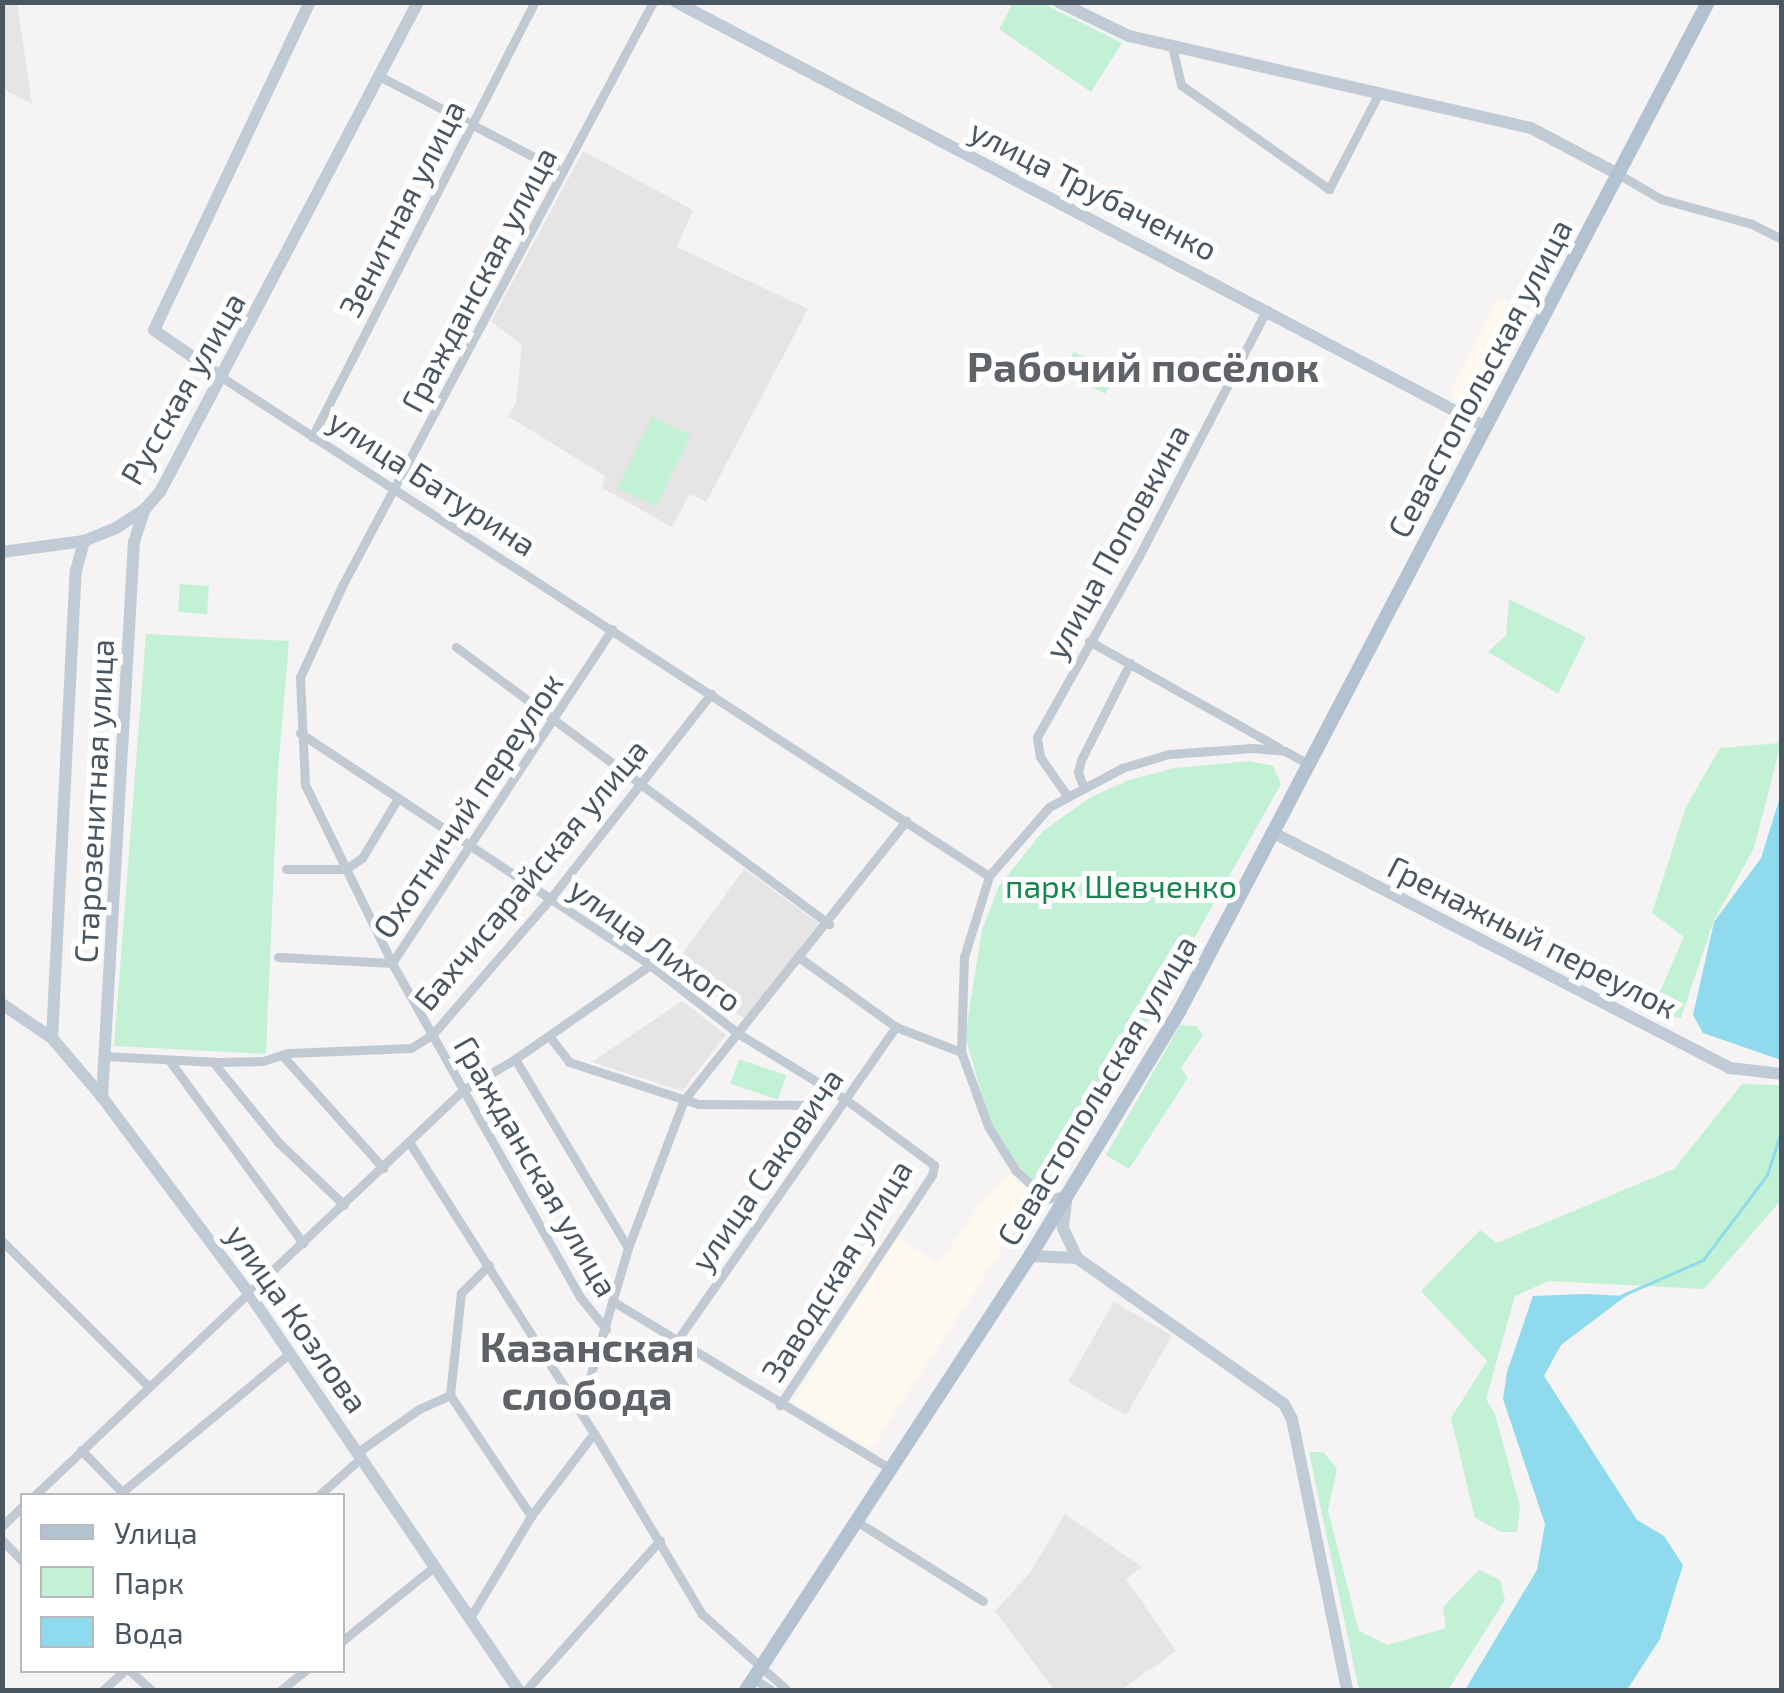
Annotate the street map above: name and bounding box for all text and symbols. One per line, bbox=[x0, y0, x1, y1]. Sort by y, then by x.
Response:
street label: Зенитная улица bbox=[330, 93, 472, 323]
street label: улица Трубаченко bbox=[964, 110, 1224, 268]
street label: Гражданская улица bbox=[392, 140, 564, 418]
street label: Севастопольская улица bbox=[1379, 212, 1579, 544]
street label: Русская улица bbox=[111, 285, 253, 491]
district label: Рабочий посёлок bbox=[967, 340, 1319, 390]
street label: улица Батурина bbox=[322, 401, 544, 563]
street label: улица Поповкина bbox=[1035, 417, 1197, 665]
street label: Старозенитная улица bbox=[65, 638, 121, 964]
street label: Охотничий переулок bbox=[364, 665, 570, 945]
street label: Бахчисарайская улица bbox=[405, 730, 655, 1018]
street label: Гренажный переулок bbox=[1382, 846, 1684, 1026]
park label: парк Шевченко bbox=[1005, 866, 1237, 904]
street label: улица Лихого bbox=[562, 869, 750, 1019]
street label: Севастопольская улица bbox=[988, 928, 1204, 1252]
street label: Гражданская улица bbox=[447, 1029, 627, 1303]
street label: улица Саковича bbox=[682, 1060, 850, 1278]
street label: Заводская улица bbox=[752, 1152, 920, 1388]
street label: улица Козлова bbox=[219, 1216, 377, 1420]
district label: Казанская слобода bbox=[479, 1320, 695, 1418]
legend bbox=[20, 1493, 345, 1673]
text: Улица bbox=[114, 1514, 198, 1550]
text: Парк bbox=[114, 1564, 184, 1600]
text: Вода bbox=[114, 1614, 184, 1650]

